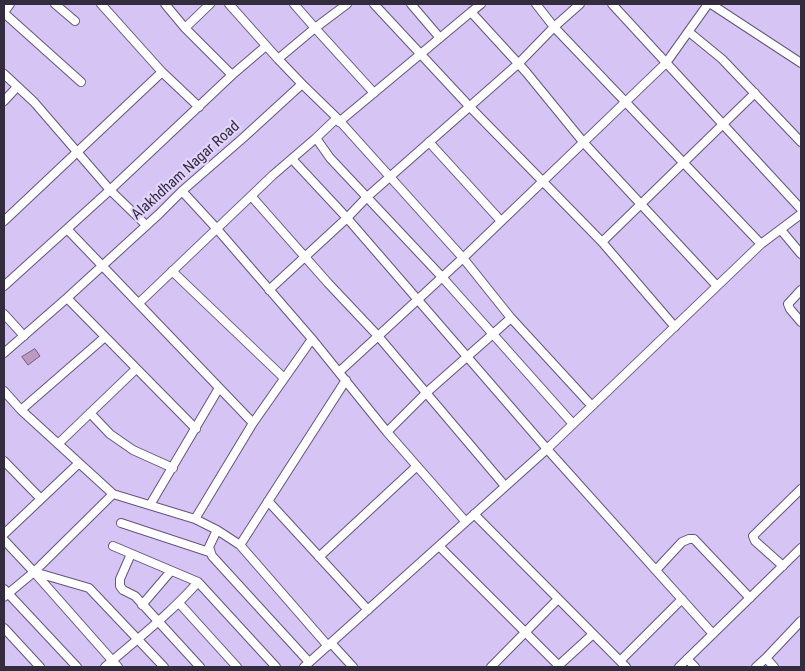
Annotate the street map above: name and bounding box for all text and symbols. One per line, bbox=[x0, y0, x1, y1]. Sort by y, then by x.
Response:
street label: Alakhdham Nagar Road bbox=[128, 118, 244, 224]

